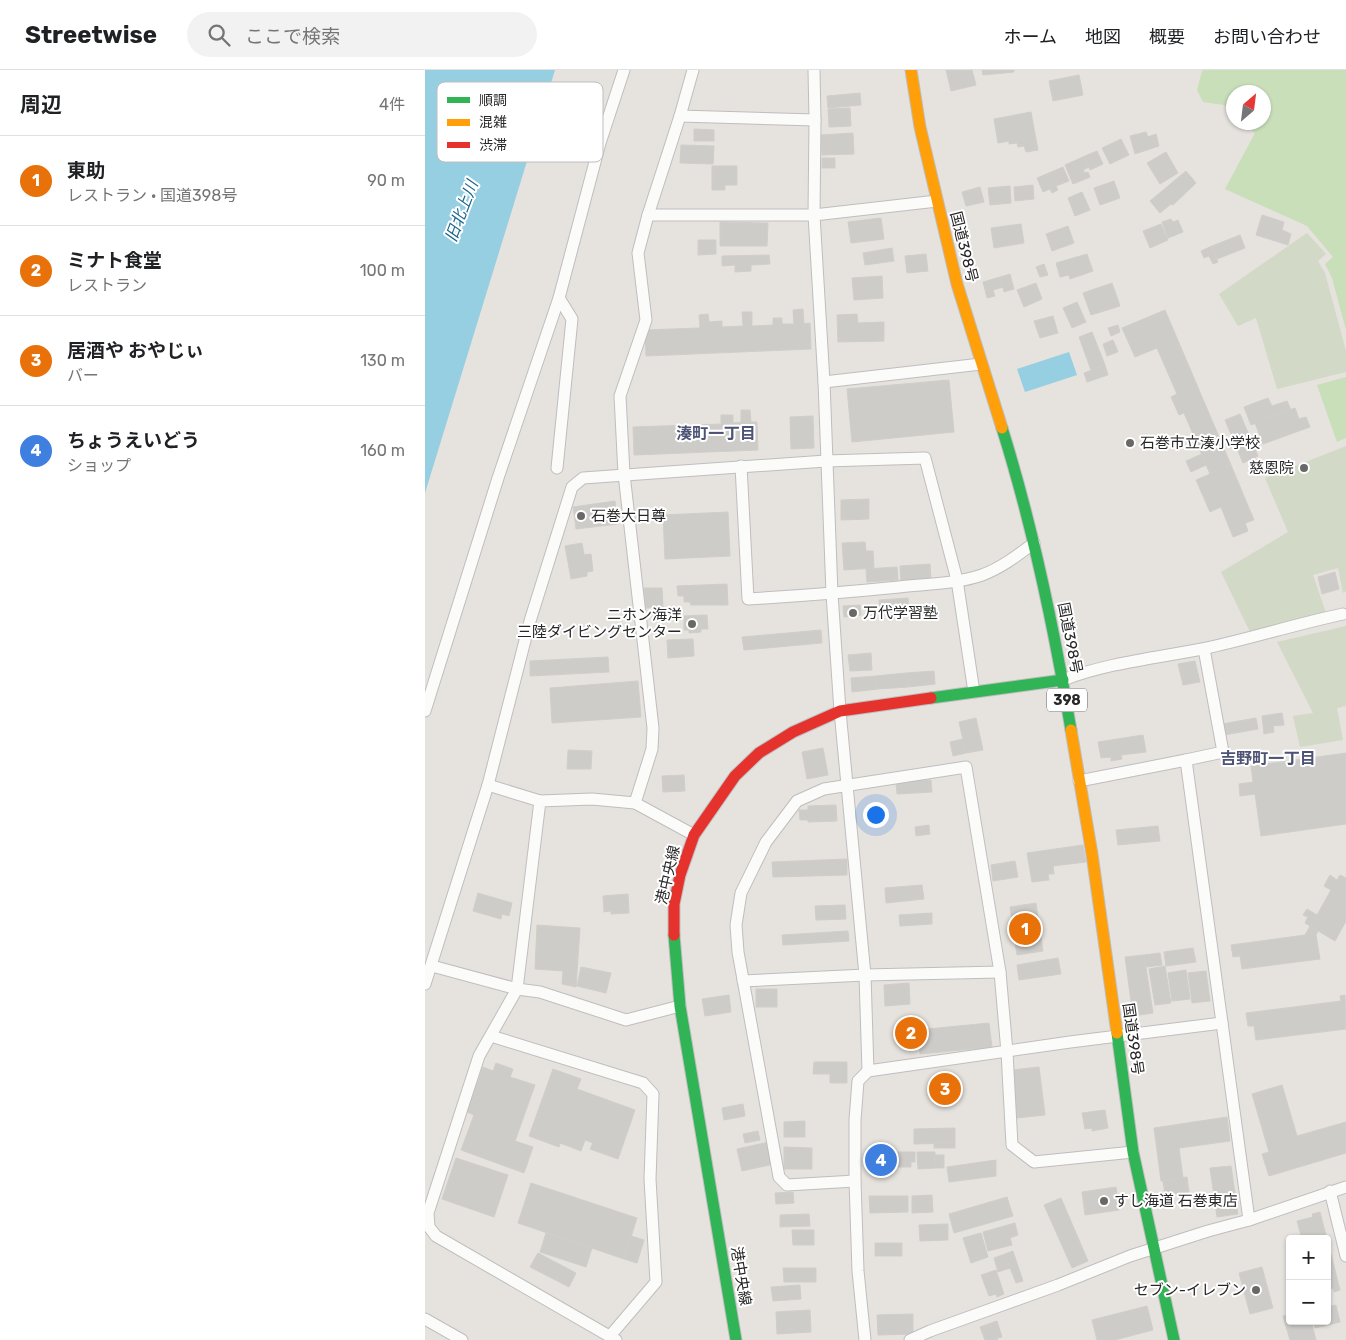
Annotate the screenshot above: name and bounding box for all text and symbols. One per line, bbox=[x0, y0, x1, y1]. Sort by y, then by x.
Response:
search box bbox=[187, 12, 537, 57]
text: Streetwise bbox=[25, 21, 157, 49]
icon: search bbox=[205, 21, 233, 49]
text: ここで検索 bbox=[245, 25, 340, 48]
text: ホーム bbox=[1004, 26, 1057, 48]
text: 地図 bbox=[1085, 26, 1121, 48]
text: 概要 bbox=[1149, 26, 1185, 48]
text: お問い合わせ bbox=[1213, 26, 1321, 48]
legend bbox=[437, 82, 603, 162]
north arrow bbox=[1226, 85, 1271, 130]
text: 周辺 bbox=[20, 92, 62, 117]
text: 順調 bbox=[479, 92, 507, 109]
text: 4件 bbox=[379, 95, 405, 114]
text: 混雑 bbox=[479, 114, 507, 131]
text: 渋滞 bbox=[479, 137, 507, 154]
text: 東助 bbox=[67, 159, 105, 182]
text: 1 bbox=[32, 171, 40, 190]
text: 90 m bbox=[367, 171, 405, 190]
water label: 旧北上川 bbox=[441, 176, 483, 244]
text: レストラン · 国道398号 bbox=[67, 186, 237, 205]
street label: 国道398号 bbox=[947, 210, 981, 284]
text: ミナト食堂 bbox=[67, 249, 162, 272]
text: 2 bbox=[31, 261, 41, 280]
text: 100 m bbox=[360, 261, 405, 280]
text: レストラン bbox=[67, 276, 147, 295]
text: 居酒や おやじぃ bbox=[67, 339, 204, 362]
text: 3 bbox=[31, 351, 41, 370]
text: 130 m bbox=[360, 351, 405, 370]
text: バー bbox=[67, 366, 99, 385]
district label: 湊町一丁目 bbox=[676, 424, 756, 443]
text: ちょうえいどう bbox=[67, 429, 200, 452]
place label: 石巻市立湊小学校 bbox=[1140, 434, 1260, 452]
marker: 石巻市立湊小学校 bbox=[1124, 437, 1136, 449]
text: 4 bbox=[31, 441, 41, 460]
text: 160 m bbox=[360, 441, 405, 460]
text: ショップ bbox=[67, 456, 131, 475]
place label: 慈恩院 bbox=[1249, 459, 1294, 477]
marker: 慈恩院 bbox=[1298, 462, 1310, 474]
place label: 石巻大日尊 bbox=[591, 507, 666, 525]
marker: 石巻大日尊 bbox=[575, 510, 587, 522]
street label: 国道398号 bbox=[1054, 601, 1086, 675]
place label: 万代学習塾 bbox=[863, 604, 938, 622]
place label: ニホン海洋 三陸ダイビングセンター bbox=[517, 606, 682, 641]
marker: 万代学習塾 bbox=[847, 607, 859, 619]
marker: ニホン海洋 三陸ダイビングセンター bbox=[686, 618, 698, 630]
road number: 398 bbox=[1047, 688, 1087, 712]
district label: 吉野町一丁目 bbox=[1220, 749, 1316, 768]
your location bbox=[863, 802, 889, 828]
street label: 港中央線 bbox=[652, 844, 684, 906]
pin: 1 bbox=[1009, 910, 1041, 948]
street label: 国道398号 bbox=[1119, 1002, 1147, 1076]
pin: 2 bbox=[895, 1014, 927, 1052]
pin: 3 bbox=[929, 1070, 961, 1108]
pin: 4 bbox=[865, 1141, 897, 1179]
place label: すし海道 石巻東店 bbox=[1114, 1192, 1238, 1210]
marker: すし海道 石巻東店 bbox=[1098, 1195, 1110, 1207]
map controls bbox=[1286, 1235, 1331, 1325]
button: + bbox=[1286, 1235, 1331, 1280]
street label: 港中央線 bbox=[727, 1245, 755, 1307]
button: − bbox=[1286, 1280, 1331, 1325]
place label: セブン-イレブン bbox=[1134, 1281, 1246, 1299]
marker: セブン-イレブン bbox=[1250, 1284, 1262, 1296]

